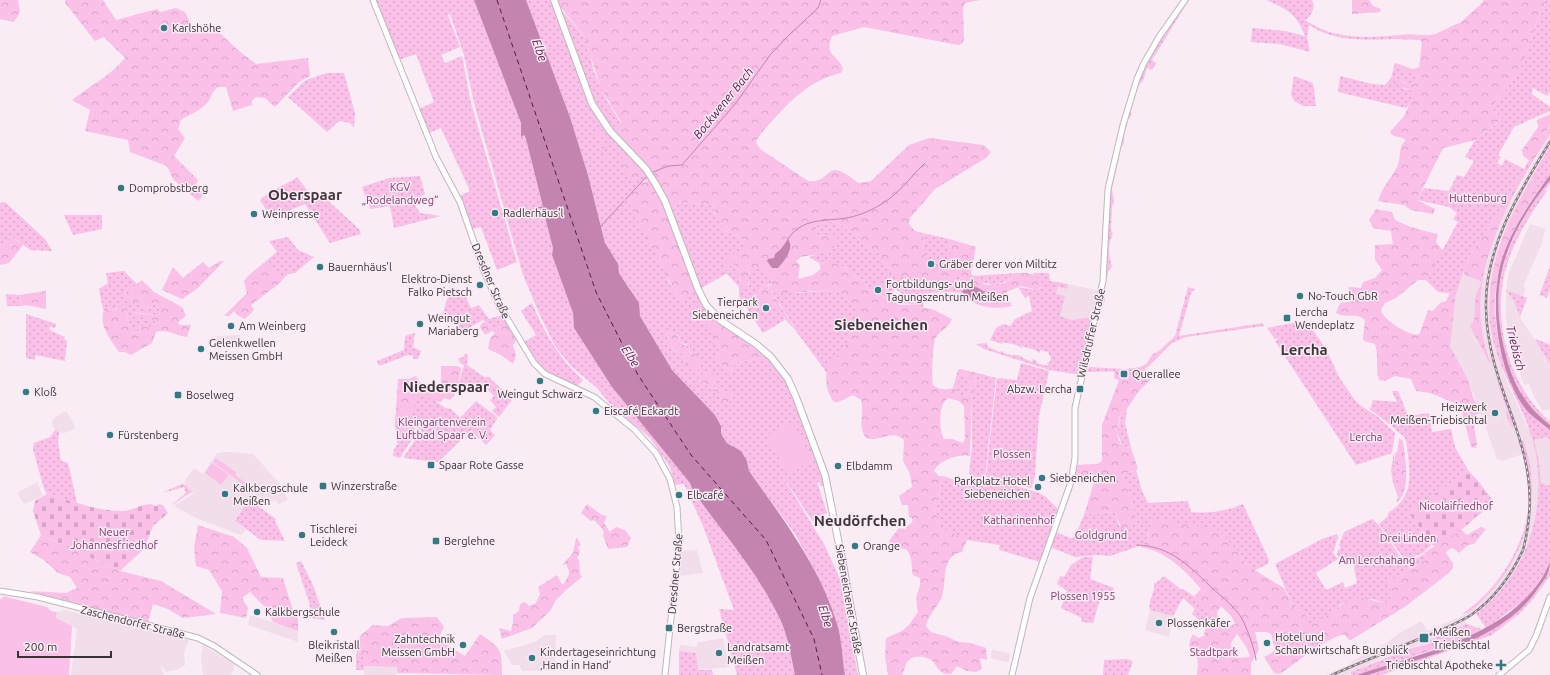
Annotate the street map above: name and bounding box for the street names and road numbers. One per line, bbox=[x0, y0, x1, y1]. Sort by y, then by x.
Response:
street label: Dresdner Straße bbox=[470, 241, 512, 321]
street label: Wilsdruffer Straße bbox=[1075, 287, 1107, 379]
street label: Dresdner Straße bbox=[665, 533, 685, 615]
street label: Siebeneichener Straße bbox=[833, 543, 865, 655]
street label: Zaschendorfer Straße bbox=[80, 603, 186, 641]

